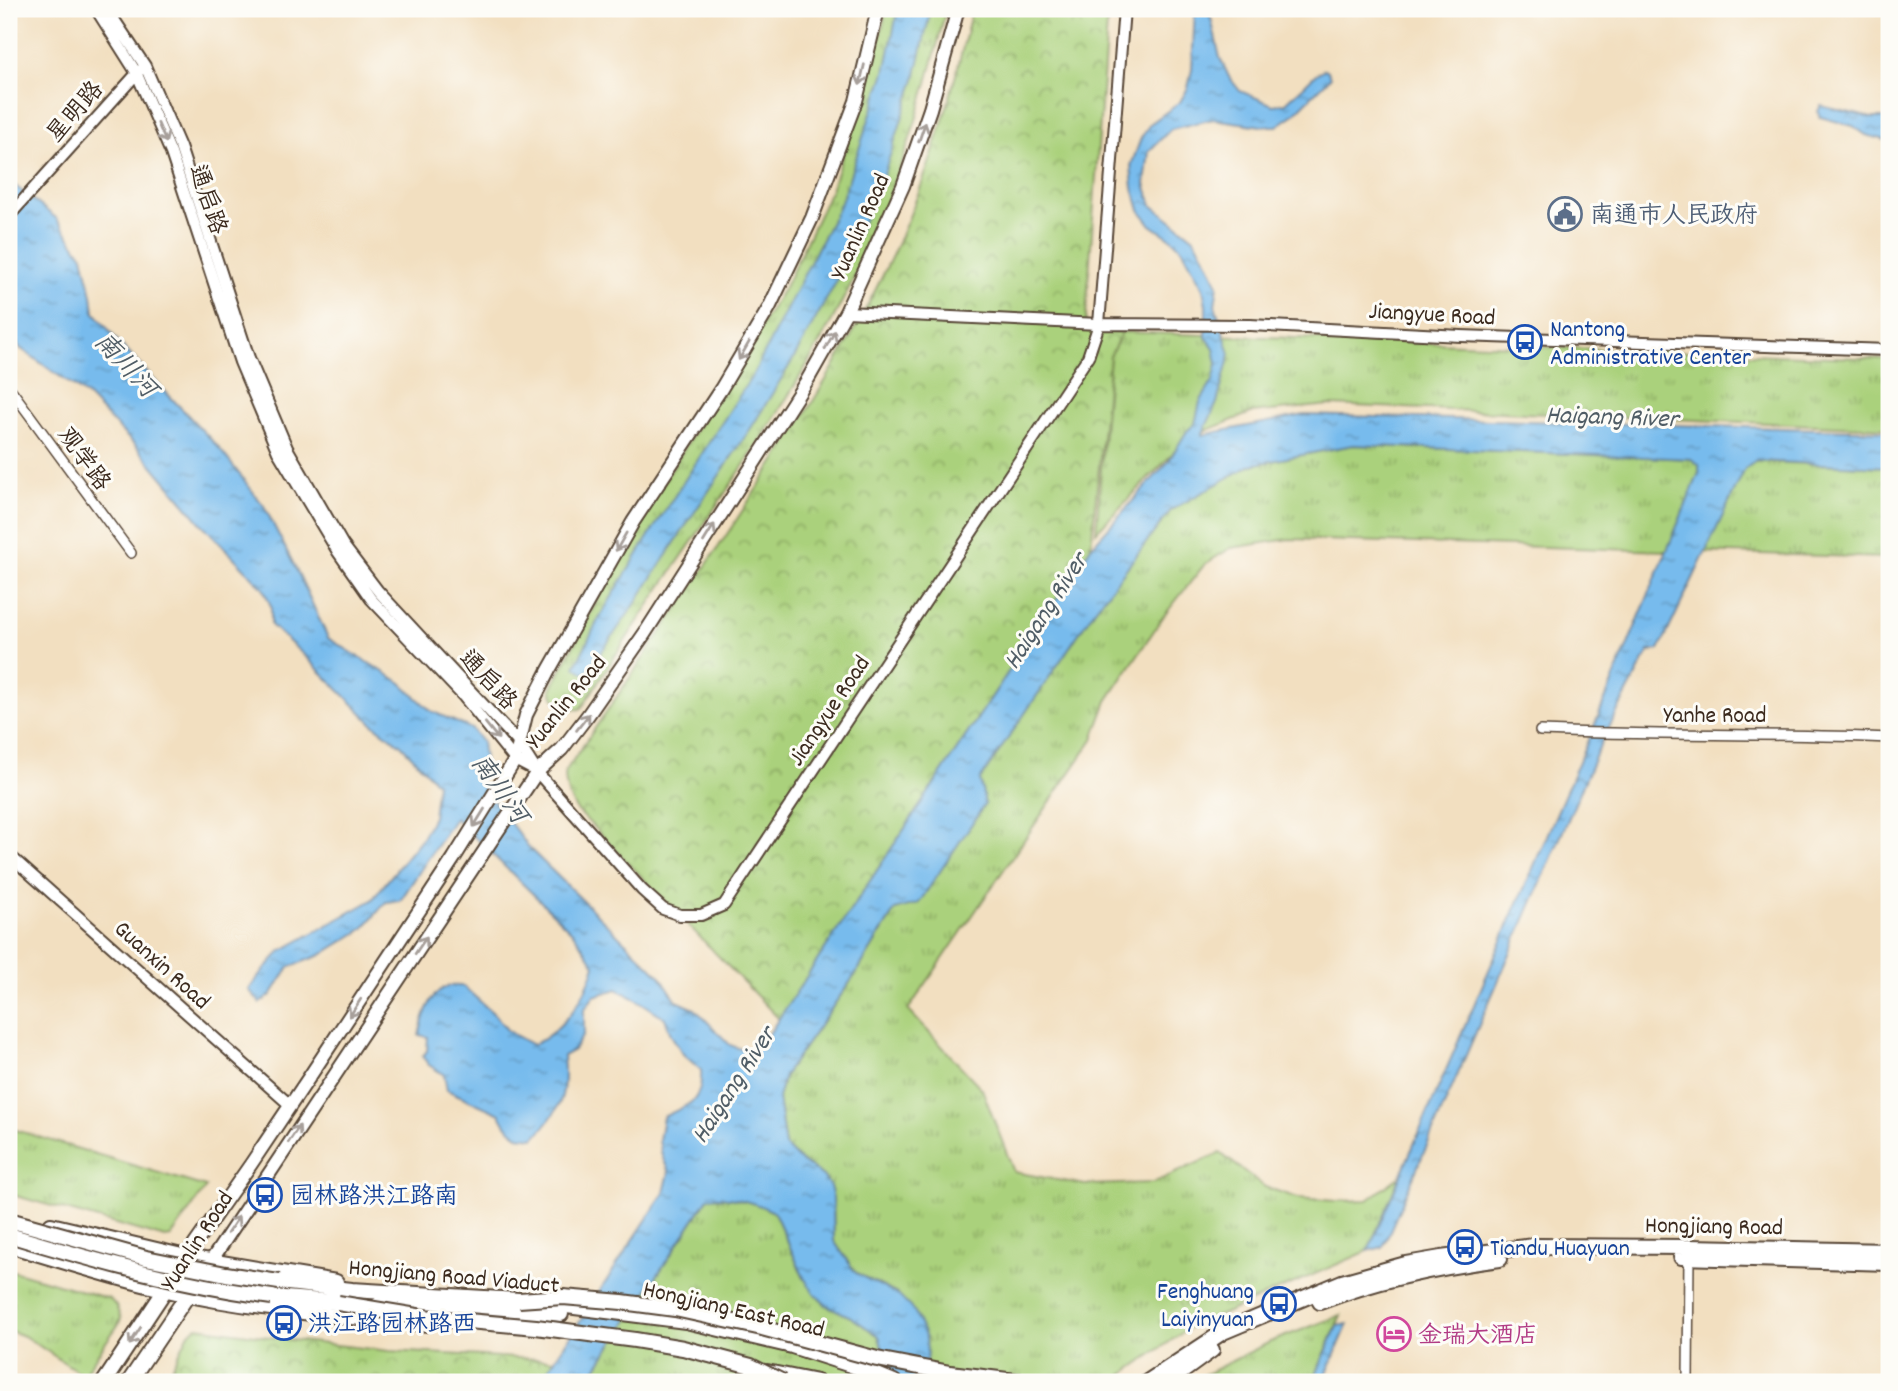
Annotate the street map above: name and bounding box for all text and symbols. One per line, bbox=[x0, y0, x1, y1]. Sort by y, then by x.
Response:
one-way arrow bbox=[855, 63, 869, 86]
street label: 星明路 bbox=[40, 75, 113, 151]
one-way arrow bbox=[157, 122, 170, 143]
one-way arrow bbox=[917, 122, 929, 144]
street label: 通启路 bbox=[178, 160, 234, 240]
street label: Yuanlin Road bbox=[823, 169, 900, 286]
public building icon: 南通市人民政府 bbox=[1546, 195, 1584, 233]
place label: 南通市人民政府 bbox=[1590, 200, 1758, 234]
street label: Jiangyue Road bbox=[1368, 296, 1496, 336]
place label: Nantong Administrative Center bbox=[1550, 314, 1751, 376]
bus stop icon: Nantong Administrative Center bbox=[1506, 323, 1544, 361]
water label: 南川河 bbox=[84, 325, 167, 410]
one-way arrow bbox=[824, 330, 837, 351]
one-way arrow bbox=[737, 340, 750, 361]
water label: Haigang River bbox=[1545, 398, 1682, 439]
street label: 观学路 bbox=[48, 421, 117, 499]
one-way arrow bbox=[703, 523, 717, 543]
one-way arrow bbox=[614, 532, 628, 552]
water label: Haigang River bbox=[995, 543, 1100, 678]
street label: 通启路 bbox=[450, 643, 524, 719]
street label: Yuanlin Road bbox=[519, 648, 616, 758]
street label: Jiangyue Road bbox=[781, 650, 880, 774]
street label: Yanhe Road bbox=[1663, 700, 1767, 734]
one-way arrow bbox=[576, 713, 591, 732]
one-way arrow bbox=[484, 722, 500, 740]
water label: 南川河 bbox=[461, 747, 538, 836]
one-way arrow bbox=[472, 807, 486, 827]
street label: Guanxin Road bbox=[105, 914, 217, 1019]
one-way arrow bbox=[414, 935, 428, 955]
one-way arrow bbox=[348, 998, 362, 1017]
water label: Haigang River bbox=[683, 1017, 788, 1152]
one-way arrow bbox=[287, 1124, 301, 1144]
bus stop icon: 园林路洪江路南 bbox=[246, 1176, 284, 1214]
place label: 园林路洪江路南 bbox=[290, 1181, 458, 1215]
street label: Yuanlin Road bbox=[153, 1185, 244, 1298]
street label: Hongjiang Road bbox=[1644, 1210, 1783, 1246]
one-way arrow bbox=[226, 1216, 240, 1235]
bus stop icon: Tiandu Huayuan bbox=[1446, 1228, 1484, 1266]
place label: Tiandu Huayuan bbox=[1490, 1233, 1630, 1267]
street label: Hongjiang Road Viaduct bbox=[347, 1252, 561, 1304]
street label: Hongjiang East Road bbox=[639, 1274, 827, 1348]
place label: Fenghuang Laiyinyuan bbox=[1157, 1276, 1254, 1338]
bus stop icon: Fenghuang Laiyinyuan bbox=[1260, 1285, 1298, 1323]
bus stop icon: 洪江路园林路西 bbox=[265, 1304, 303, 1342]
place label: 洪江路园林路西 bbox=[308, 1309, 476, 1343]
hotel icon: 金瑞大酒店 bbox=[1375, 1315, 1413, 1353]
place label: 金瑞大酒店 bbox=[1418, 1320, 1538, 1354]
one-way arrow bbox=[128, 1325, 142, 1345]

